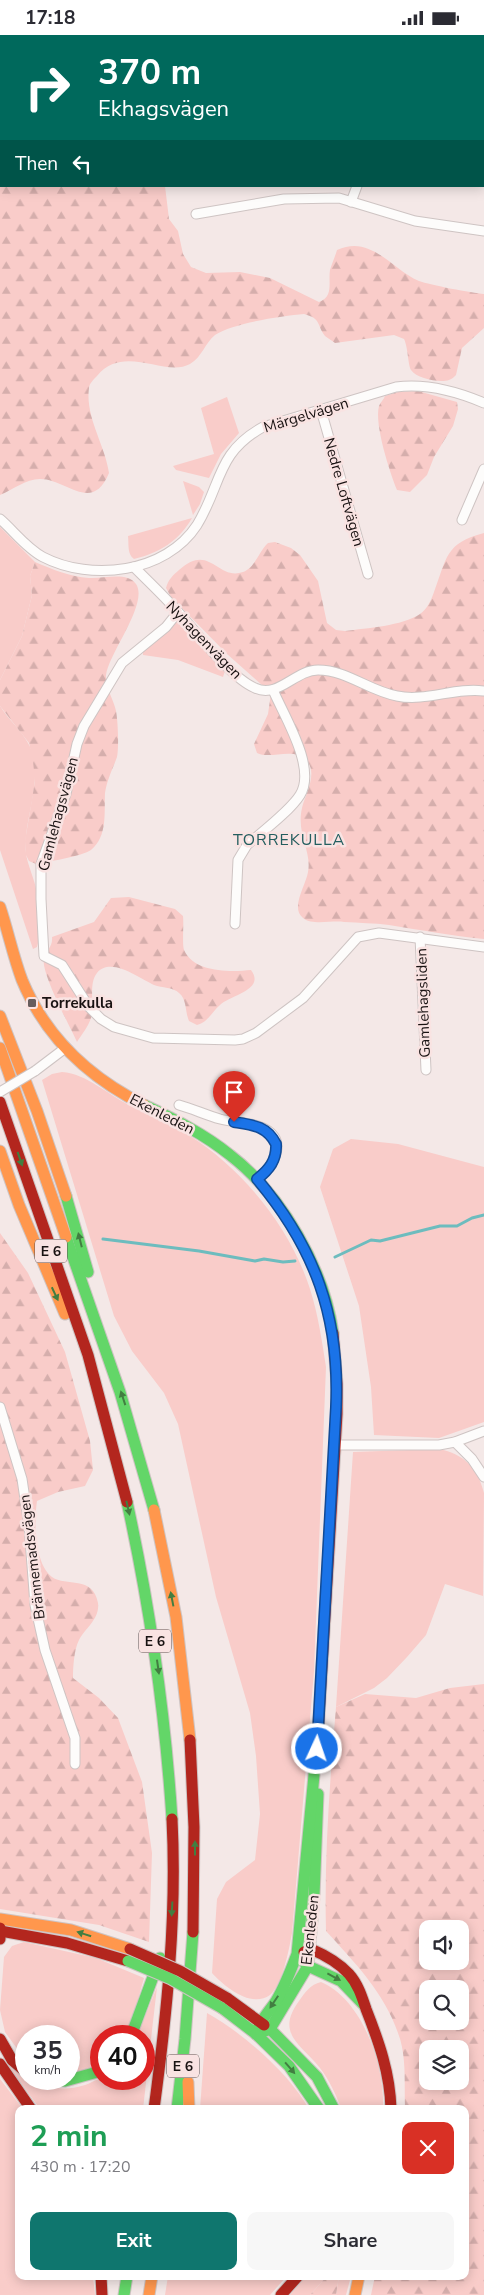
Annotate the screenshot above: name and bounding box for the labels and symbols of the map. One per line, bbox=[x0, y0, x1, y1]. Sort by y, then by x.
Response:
street label: Märgelvägen bbox=[261, 393, 351, 437]
street label: Nedre Loftvägen bbox=[319, 435, 369, 549]
street label: Nyhagenvägen bbox=[162, 597, 246, 683]
street label: Gamlehagsvägen bbox=[33, 755, 83, 873]
district label: TORREKULLA bbox=[233, 829, 345, 851]
street label: Gamlehagsliden bbox=[411, 948, 435, 1058]
place label: Torrekulla bbox=[42, 993, 113, 1013]
marker: Torrekulla bbox=[26, 997, 38, 1009]
pin bbox=[213, 1071, 255, 1122]
street label: Ekenleden bbox=[126, 1089, 198, 1139]
one-way arrow bbox=[16, 1152, 24, 1167]
one-way arrow bbox=[75, 1233, 83, 1248]
road number: E 6 bbox=[35, 1239, 67, 1263]
one-way arrow bbox=[52, 1287, 60, 1301]
one-way arrow bbox=[118, 1390, 126, 1405]
street label: Brännemadsvägen bbox=[14, 1493, 50, 1621]
one-way arrow bbox=[125, 1500, 133, 1515]
one-way arrow bbox=[168, 1591, 176, 1607]
road number: E 6 bbox=[139, 1629, 171, 1653]
one-way arrow bbox=[155, 1660, 163, 1676]
position arrow bbox=[290, 1722, 342, 1774]
one-way arrow bbox=[191, 1840, 199, 1856]
street label: Ekenleden bbox=[296, 1894, 324, 1966]
one-way arrow bbox=[167, 1901, 175, 1917]
one-way arrow bbox=[76, 1930, 91, 1938]
one-way arrow bbox=[327, 1973, 340, 1982]
one-way arrow bbox=[269, 1995, 279, 2008]
speed limit sign: 40 bbox=[90, 2025, 155, 2090]
road number: E 6 bbox=[167, 2055, 199, 2077]
one-way arrow bbox=[284, 2062, 296, 2074]

